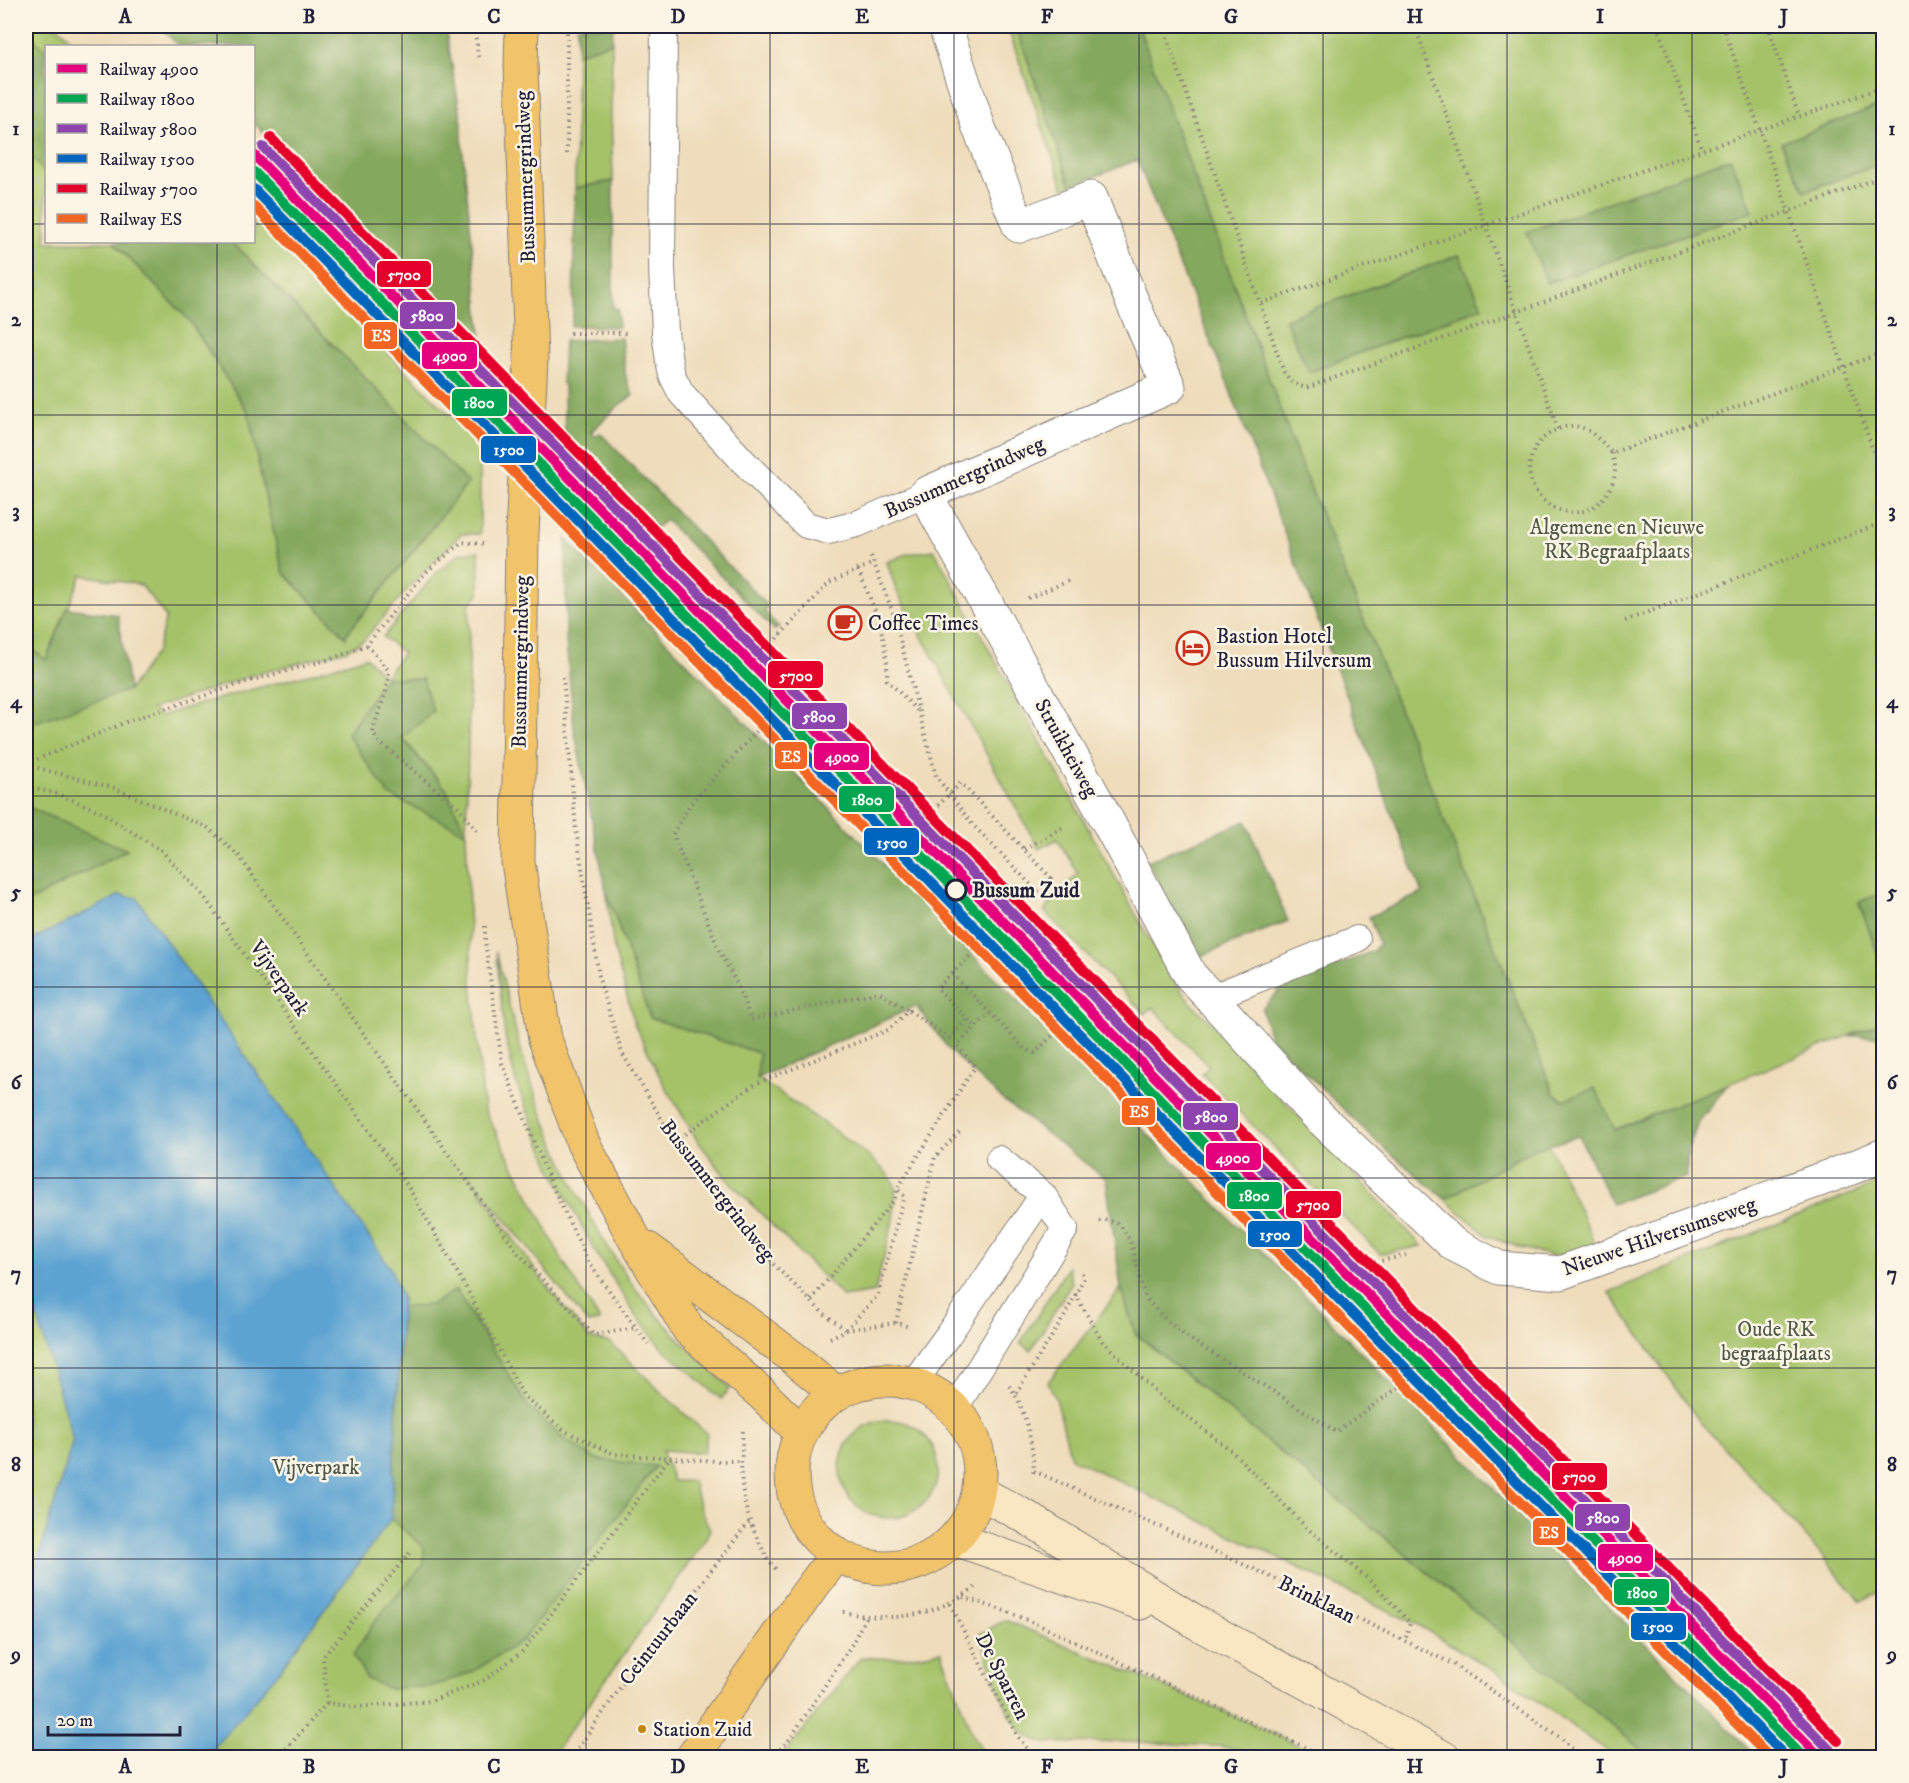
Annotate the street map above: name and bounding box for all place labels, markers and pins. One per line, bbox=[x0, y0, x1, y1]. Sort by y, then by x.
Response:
cafe icon: Coffee Times bbox=[827, 605, 863, 641]
place label: Coffee Times bbox=[868, 611, 978, 637]
place label: Bastion Hotel Bussum Hilversum bbox=[1216, 624, 1372, 674]
hotel icon: Bastion Hotel Bussum Hilversum bbox=[1175, 630, 1211, 666]
place label: Bussum Zuid bbox=[972, 878, 1080, 904]
marker: Bussum Zuid bbox=[945, 879, 967, 901]
place label: Station Zuid bbox=[653, 1718, 752, 1743]
marker: Station Zuid bbox=[636, 1723, 648, 1735]

